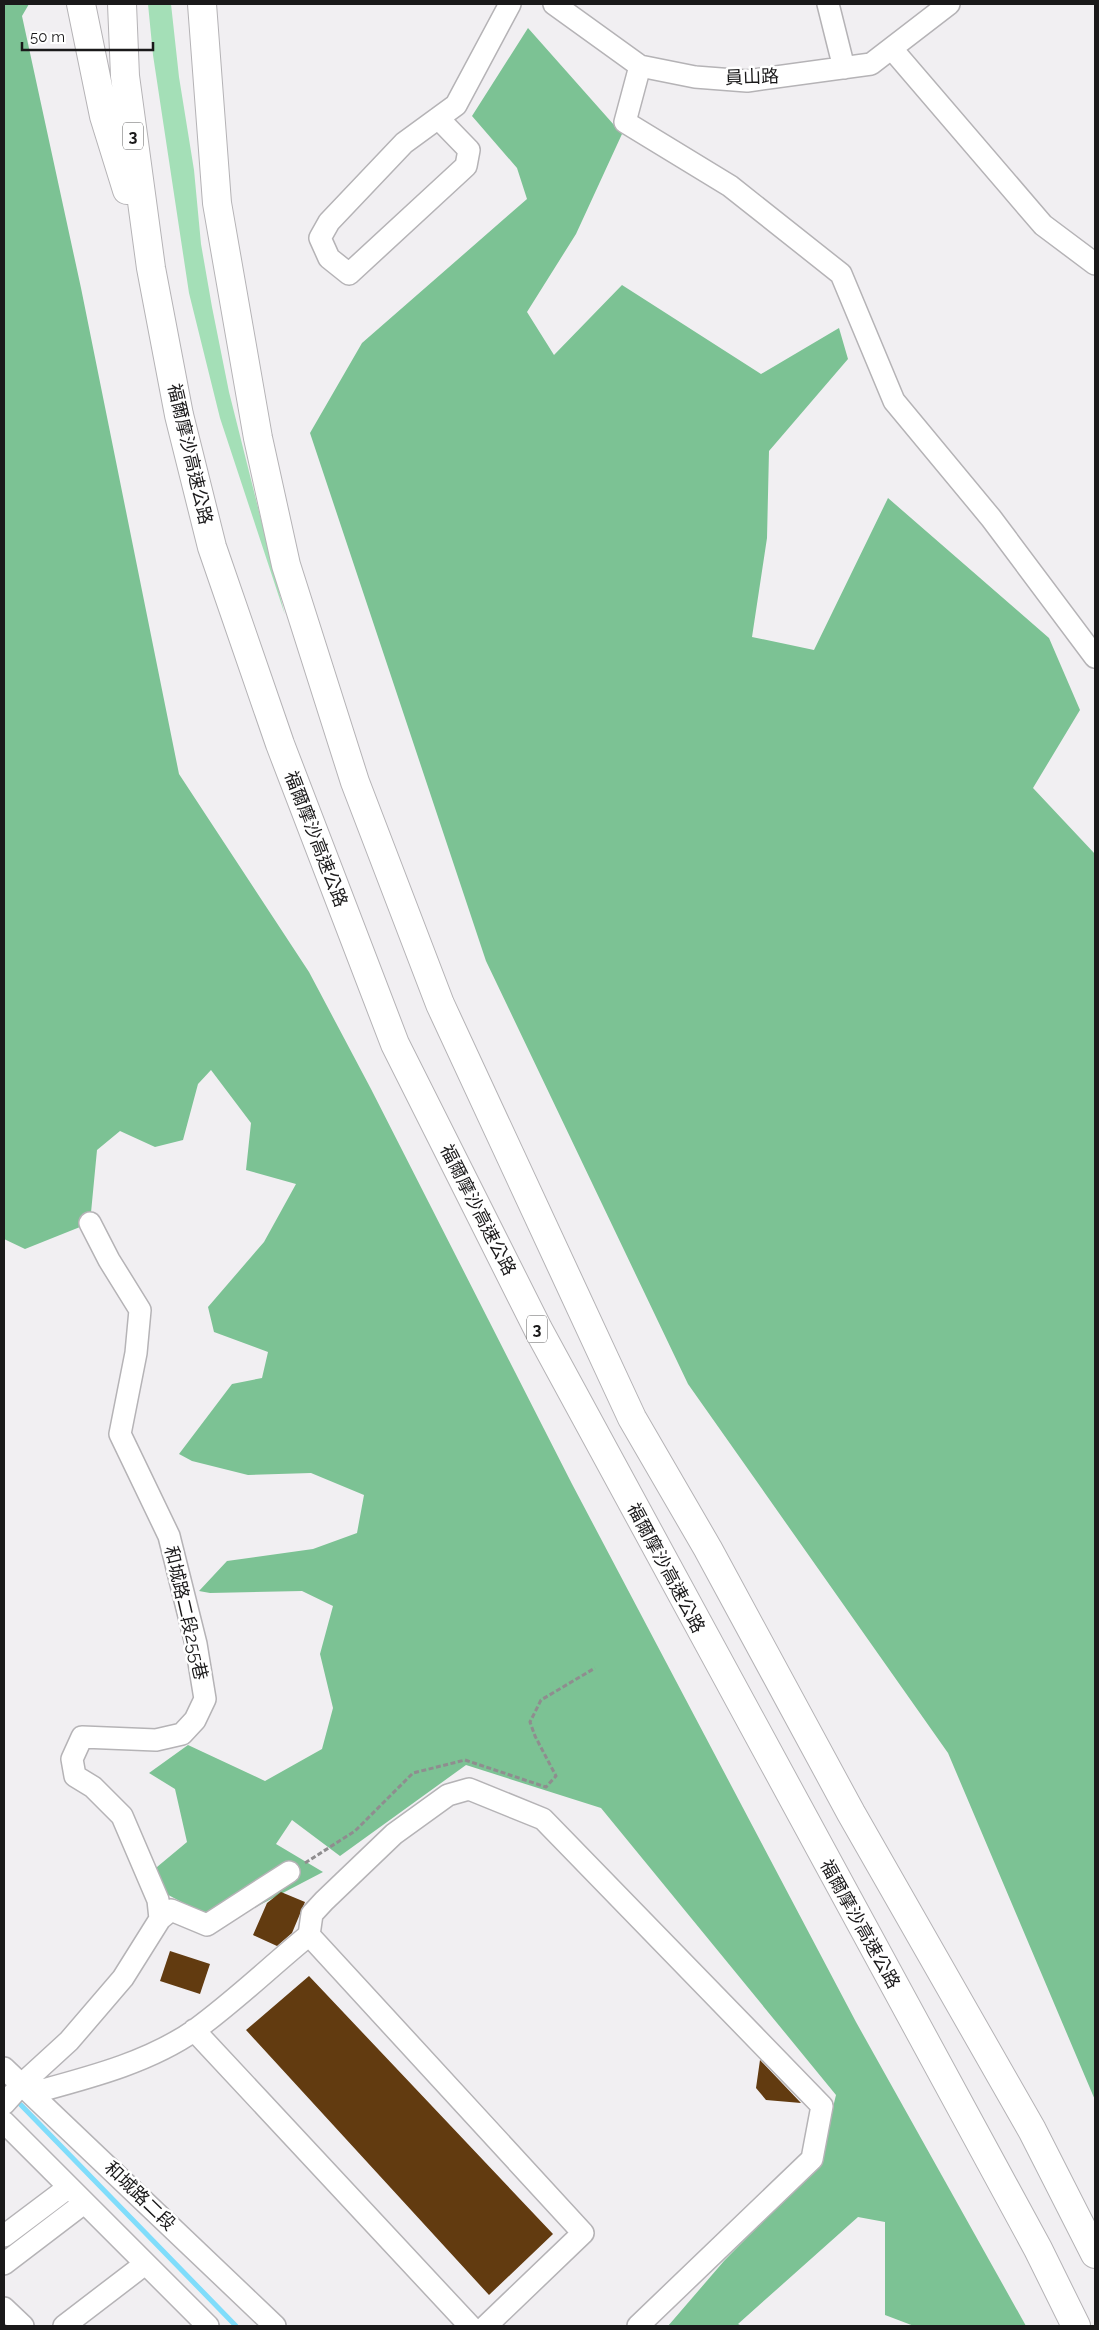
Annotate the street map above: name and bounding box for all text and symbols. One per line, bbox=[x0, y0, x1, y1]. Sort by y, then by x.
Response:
scale bar bbox=[22, 20, 154, 52]
text: 50 m bbox=[30, 28, 65, 46]
street label: 員山路 bbox=[725, 65, 779, 88]
road number: 3 bbox=[123, 122, 143, 150]
street label: 福爾摩沙高速公路 bbox=[164, 381, 217, 526]
street label: 福爾摩沙高速公路 bbox=[281, 768, 352, 910]
street label: 福爾摩沙高速公路 bbox=[436, 1141, 520, 1279]
road number: 3 bbox=[527, 1316, 547, 1342]
street label: 福爾摩沙高速公路 bbox=[623, 1499, 710, 1636]
street label: 和城路二段255巷 bbox=[161, 1544, 212, 1682]
street label: 福爾摩沙高速公路 bbox=[816, 1856, 905, 1992]
street label: 和城路二段 bbox=[101, 2157, 180, 2234]

